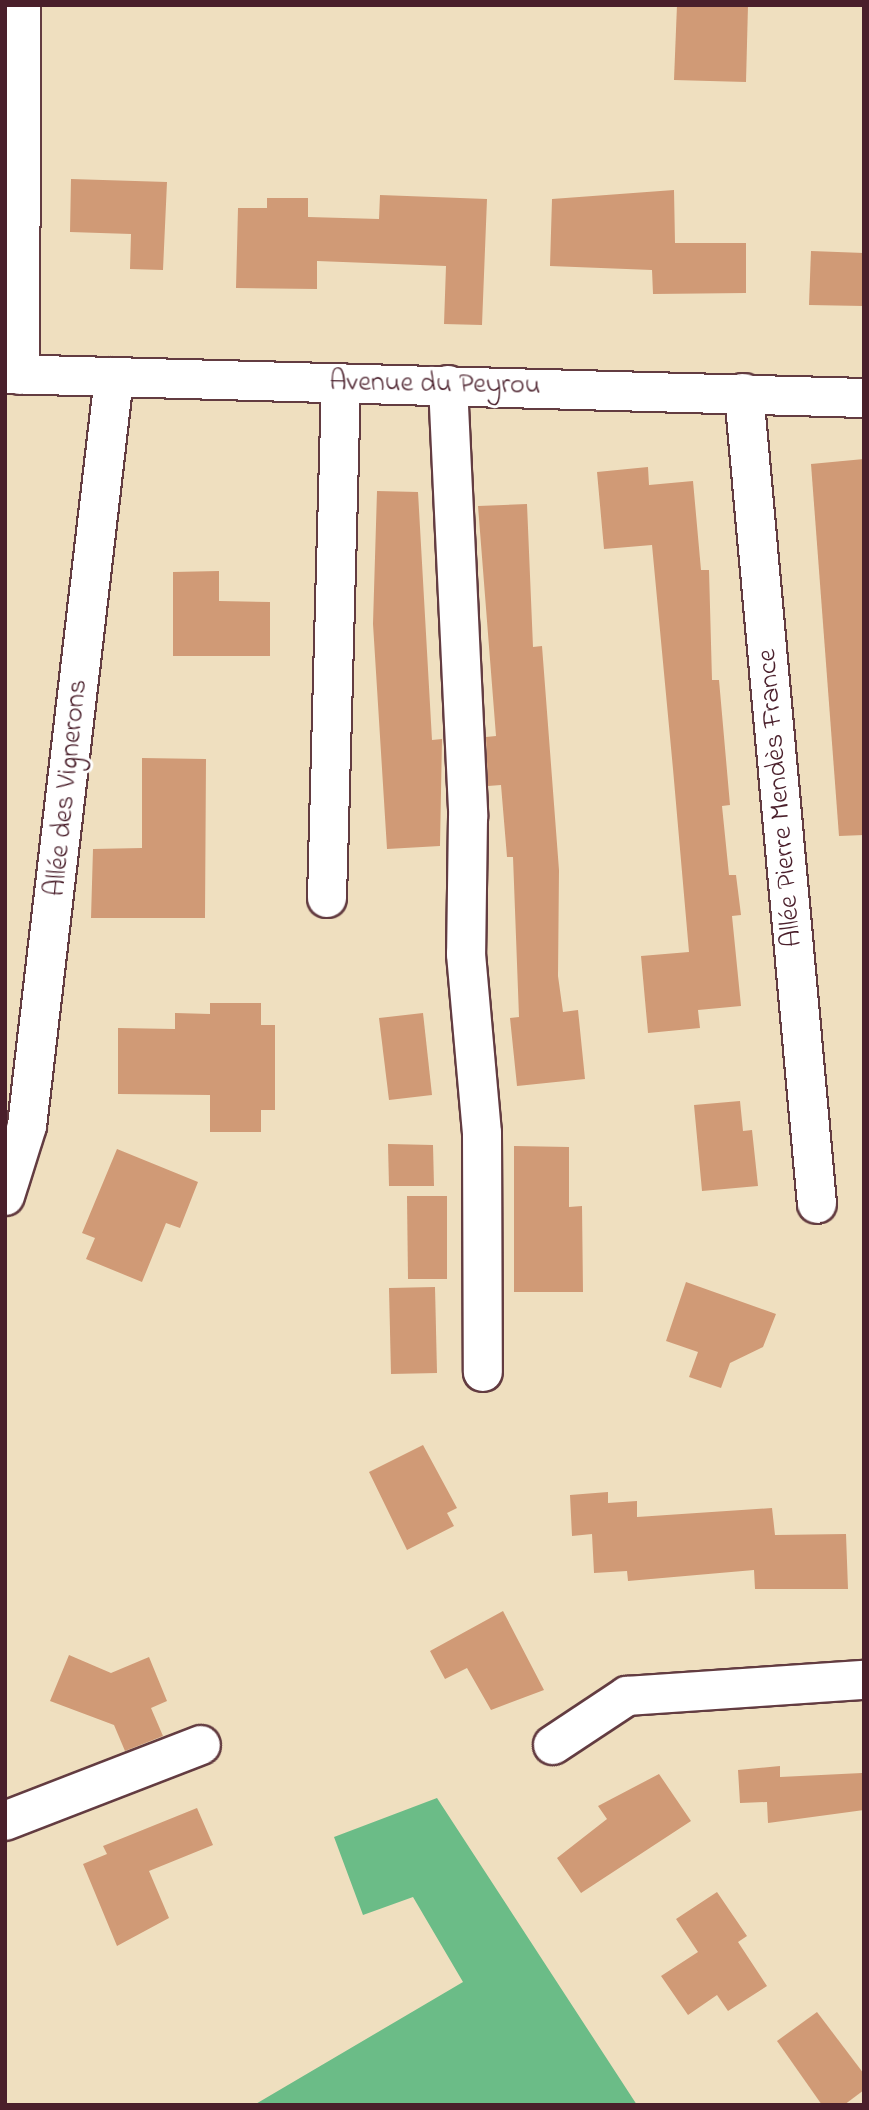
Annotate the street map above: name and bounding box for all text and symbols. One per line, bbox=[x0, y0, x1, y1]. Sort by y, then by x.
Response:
street label: Avenue du Peyrou bbox=[329, 366, 541, 404]
street label: Allée Pierre Mendès France bbox=[751, 648, 811, 948]
street label: Allée des Vignerons bbox=[40, 678, 96, 898]

